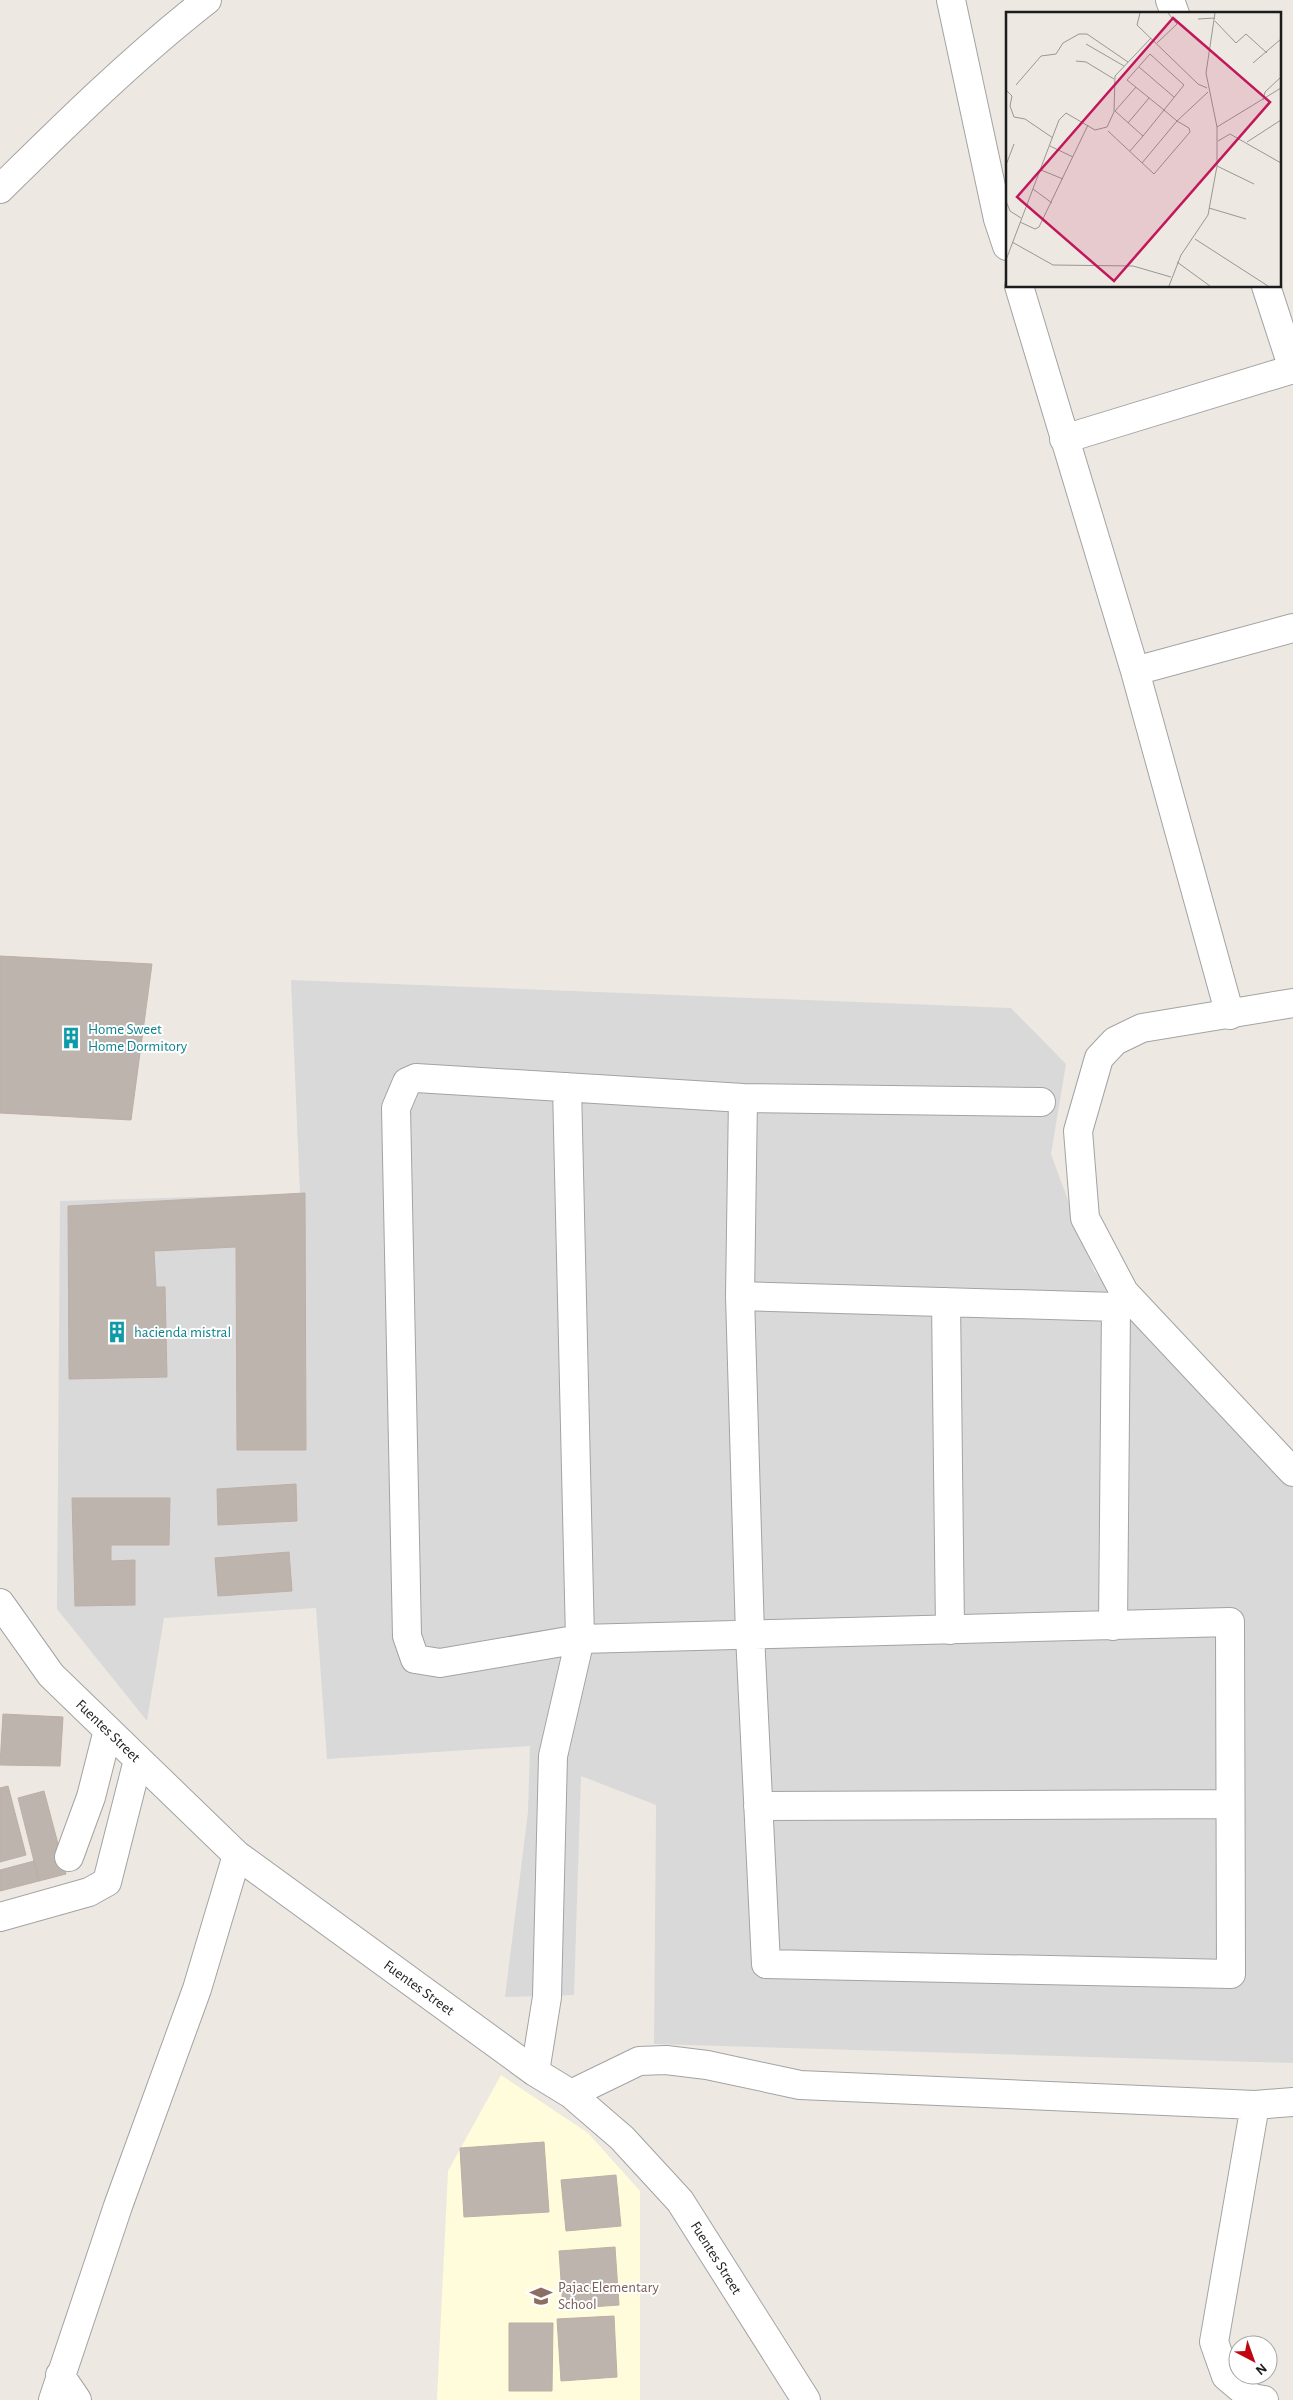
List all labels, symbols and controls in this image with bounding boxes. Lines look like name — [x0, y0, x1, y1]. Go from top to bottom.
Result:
inset map — [1006, 12, 1280, 288]
place label: Home Sweet Home Dormitory — [88, 1022, 188, 1054]
building icon: Home Sweet Home Dormitory — [58, 1025, 84, 1051]
building icon: hacienda mistral — [104, 1319, 130, 1345]
place label: hacienda mistral — [134, 1325, 231, 1340]
street label: Fuentes Street — [73, 1697, 143, 1765]
street label: Fuentes Street — [381, 1958, 457, 2019]
street label: Fuentes Street — [688, 2219, 744, 2297]
place label: Pajac Elementary School — [558, 2280, 660, 2312]
school or university icon: Pajac Elementary School — [528, 2283, 554, 2309]
north arrow — [1228, 2335, 1278, 2385]
text: N — [1253, 2361, 1269, 2378]

